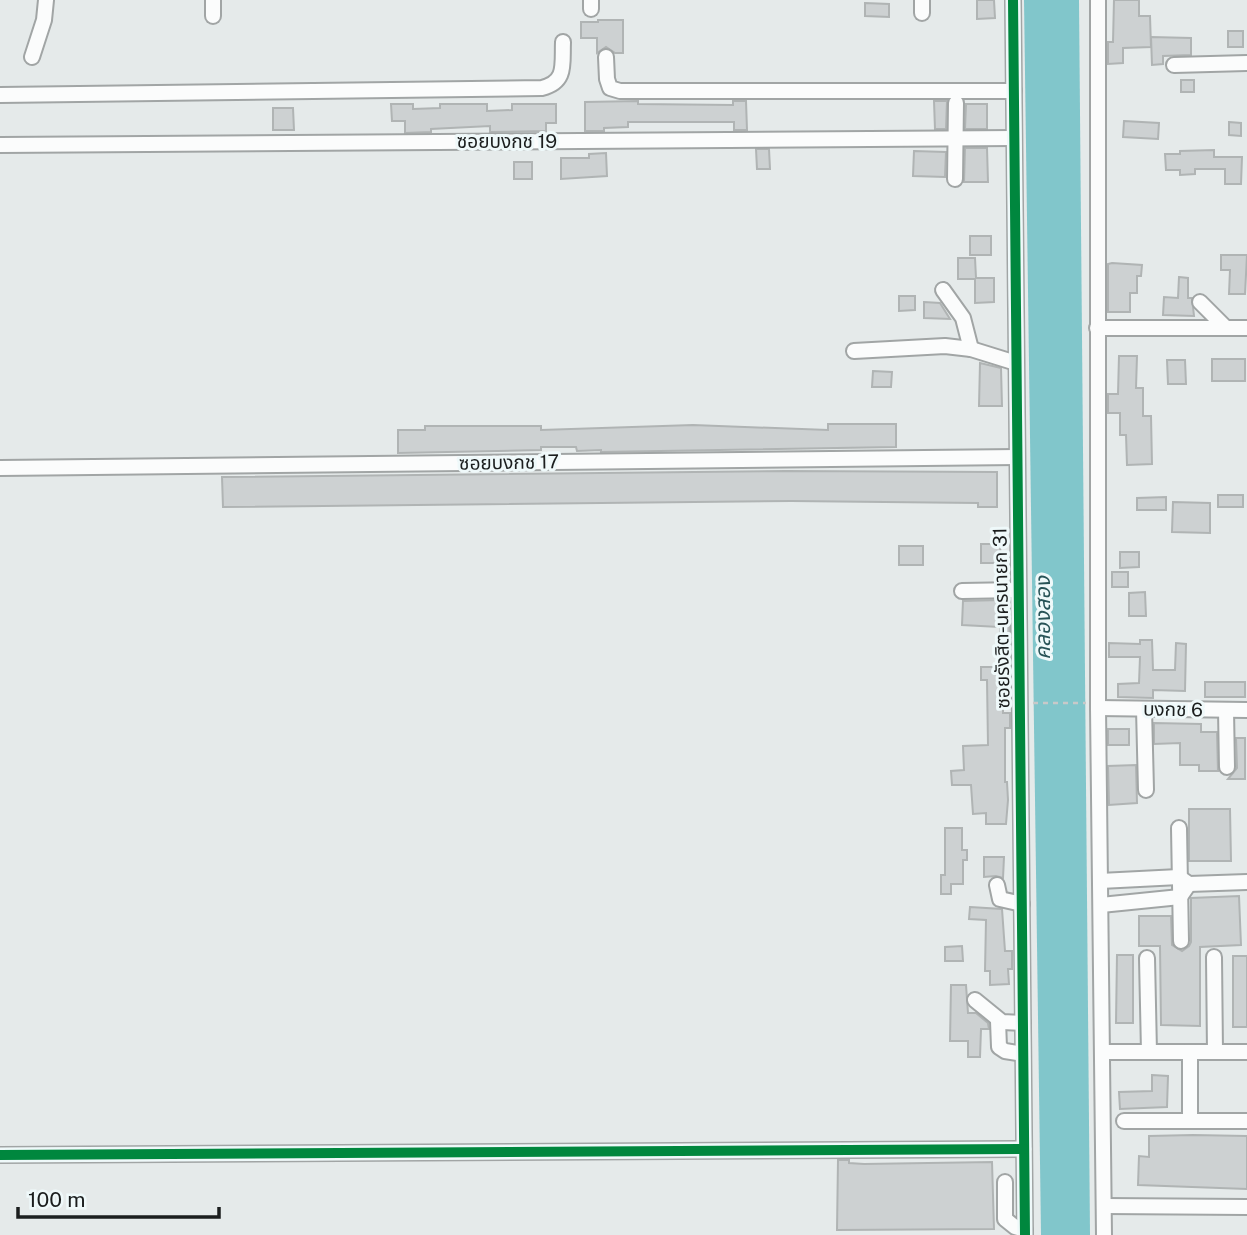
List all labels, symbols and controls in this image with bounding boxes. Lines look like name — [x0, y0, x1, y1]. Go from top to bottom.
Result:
street label: ซอยบงกช 19 — [457, 130, 557, 152]
street label: ซอยบงกช 17 — [459, 450, 559, 474]
street label: ซอยรังสิต-นครนายก 31 — [988, 527, 1014, 709]
water label: คลองสอง — [1030, 574, 1055, 660]
street label: บงกช 6 — [1143, 697, 1203, 721]
scale bar — [18, 1176, 219, 1220]
text: 100 m — [28, 1187, 85, 1212]

